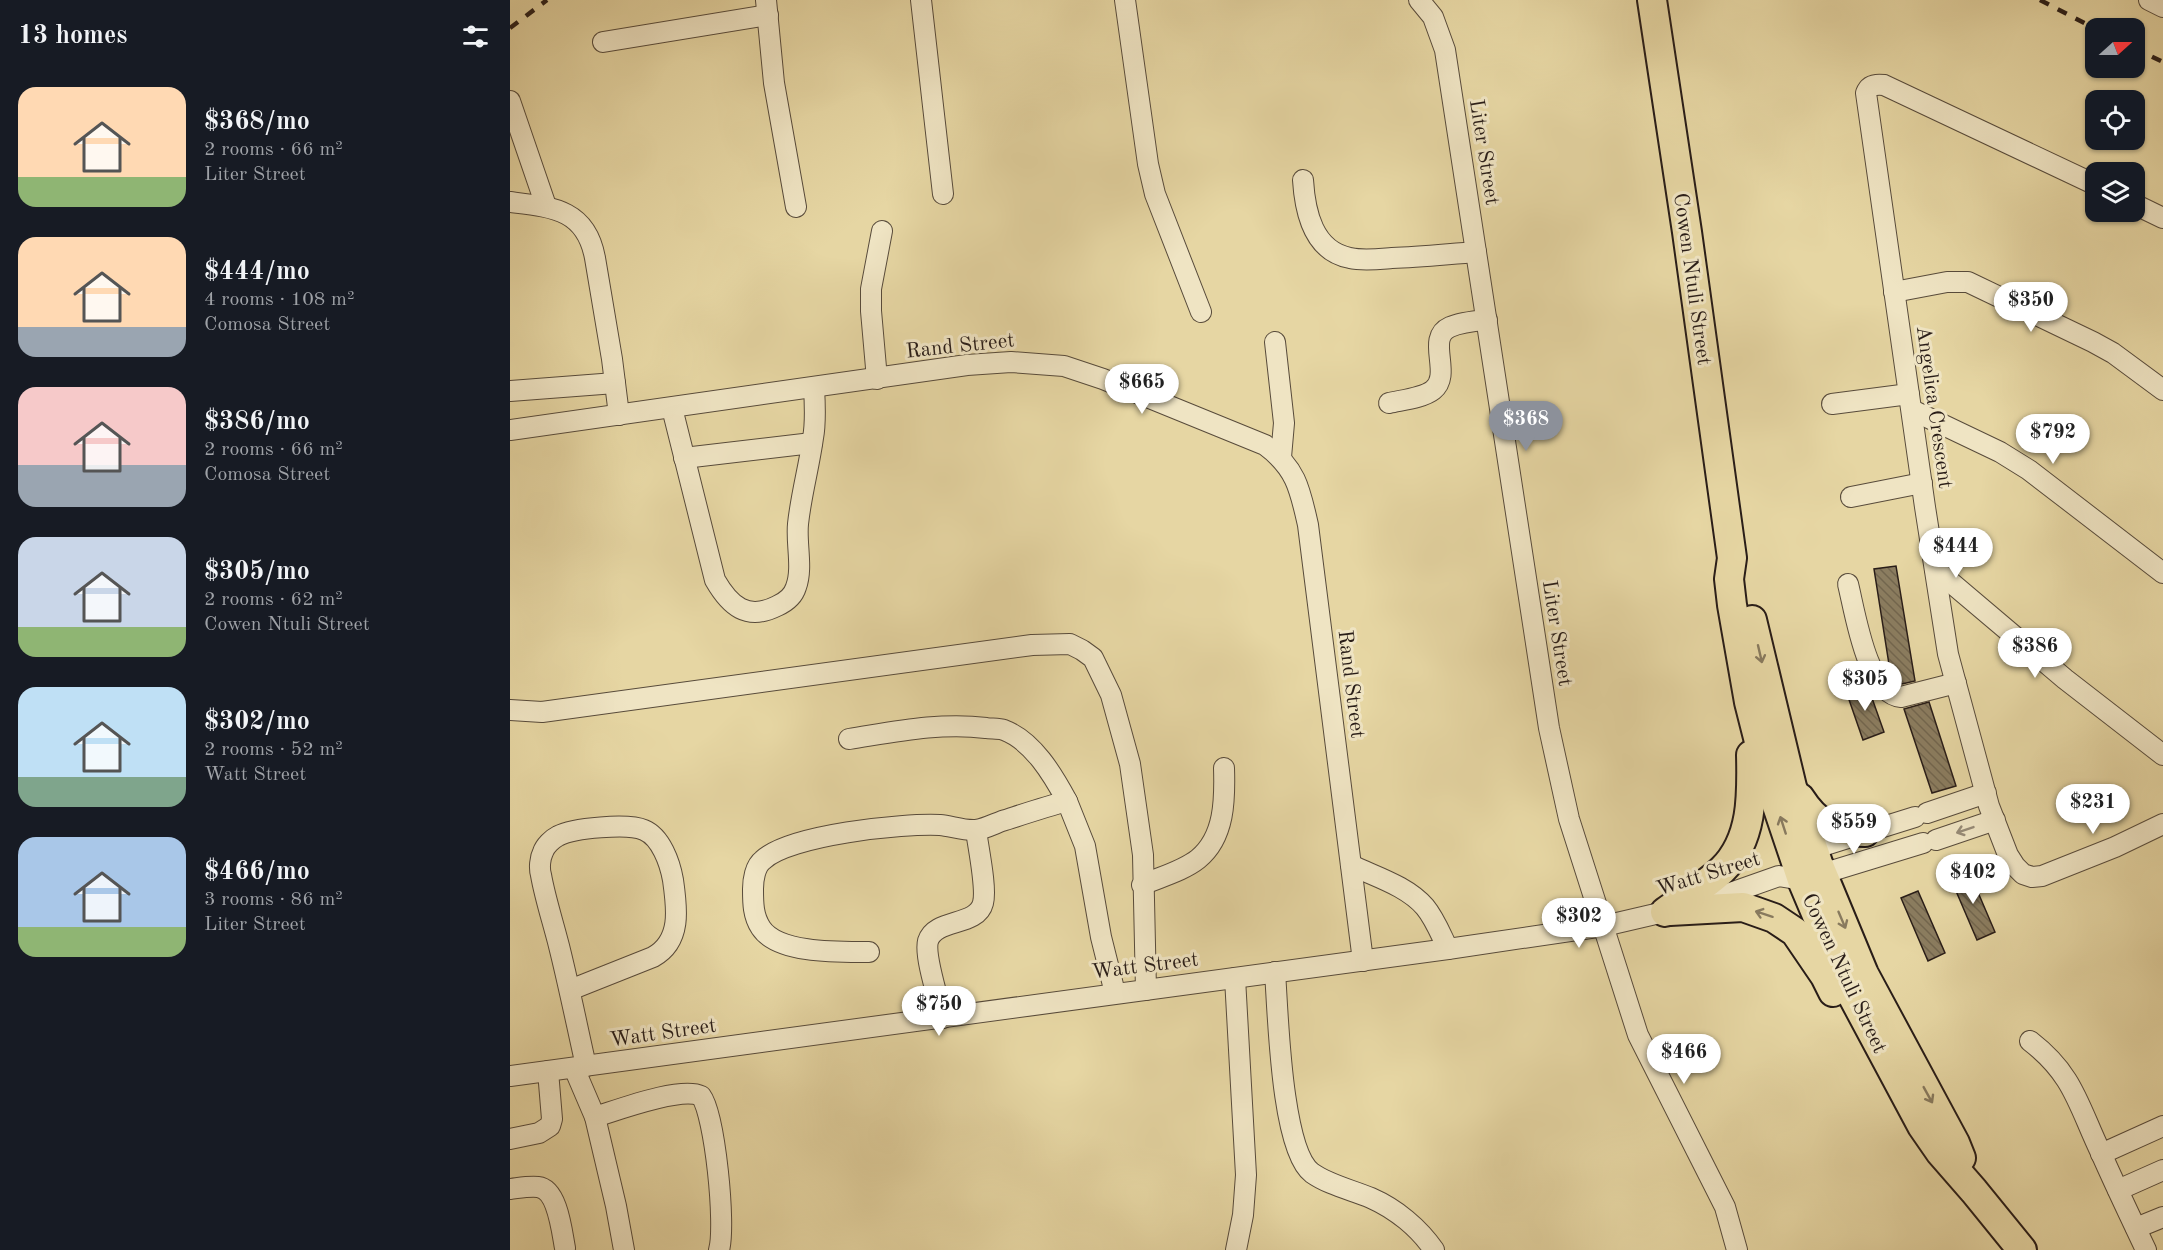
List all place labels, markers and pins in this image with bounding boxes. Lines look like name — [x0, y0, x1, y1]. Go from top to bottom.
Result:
pin: $350 — [1995, 282, 2067, 333]
pin: $665 — [1106, 364, 1178, 415]
pin: $368 — [1490, 401, 1562, 452]
pin: $792 — [2017, 414, 2089, 465]
pin: $444 — [1920, 528, 1992, 579]
pin: $386 — [1999, 628, 2071, 679]
pin: $305 — [1829, 661, 1901, 712]
pin: $231 — [2057, 784, 2129, 835]
pin: $559 — [1818, 804, 1890, 855]
pin: $402 — [1937, 854, 2009, 905]
pin: $302 — [1543, 898, 1615, 949]
pin: $750 — [903, 986, 975, 1037]
pin: $466 — [1648, 1034, 1720, 1085]

